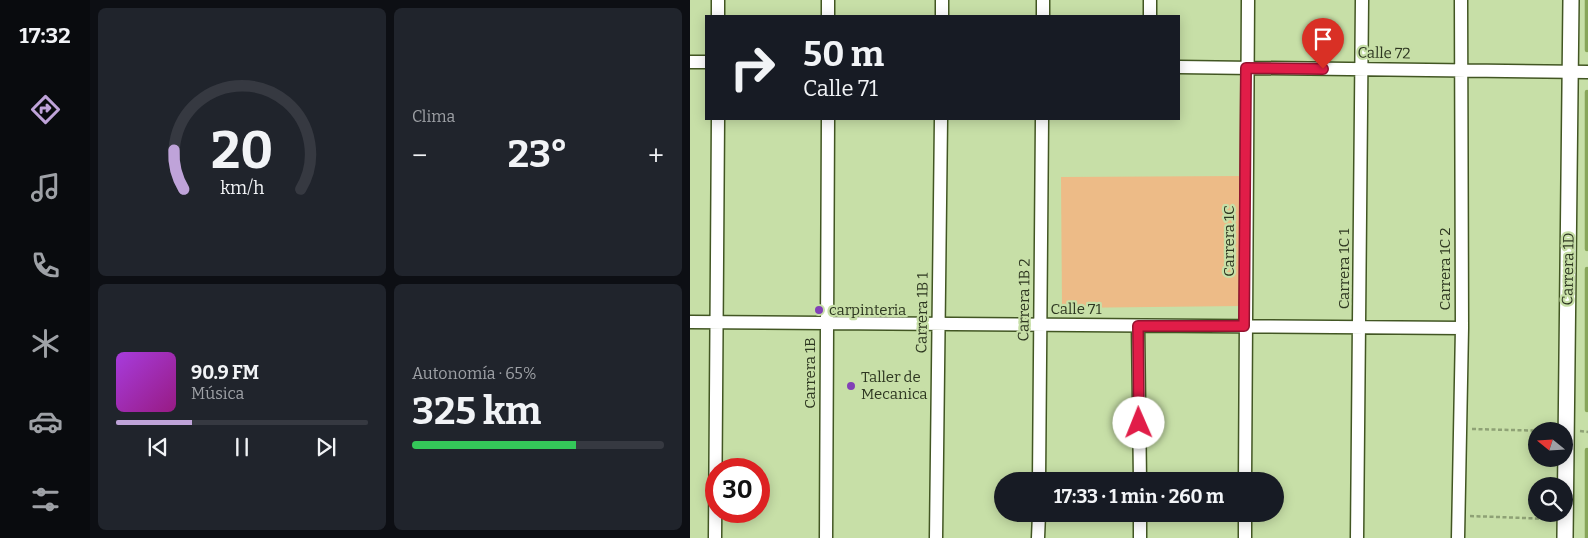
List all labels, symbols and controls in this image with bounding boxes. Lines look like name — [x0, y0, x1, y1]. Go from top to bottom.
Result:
pin — [1302, 18, 1344, 69]
text: 17:32 — [19, 22, 71, 49]
icon: arrive — [1309, 25, 1337, 53]
text: 50 m — [803, 33, 884, 75]
icon: right — [720, 35, 785, 100]
street label: Calle 72 — [1357, 44, 1411, 62]
text: Calle 71 — [803, 75, 878, 102]
icon: directions — [28, 92, 63, 127]
text: Clima — [412, 107, 455, 126]
text: 20 — [211, 119, 273, 182]
text: 23° — [508, 131, 568, 177]
text: − — [412, 139, 427, 172]
text: + — [648, 139, 664, 172]
icon: music — [28, 170, 63, 205]
text: km/h — [220, 177, 264, 199]
street label: Carrera 1C — [1220, 205, 1238, 277]
street label: Carrera 1C 2 — [1436, 228, 1454, 310]
street label: Carrera 1C 1 — [1335, 229, 1353, 309]
street label: Carrera 1D — [1558, 232, 1578, 306]
icon: phone — [28, 248, 63, 283]
street label: Carrera 1B 2 — [1014, 258, 1034, 342]
street label: Carrera 1B 1 — [912, 272, 932, 354]
street label: Calle 71 — [1050, 300, 1102, 318]
place label: carpinteria — [829, 301, 906, 319]
marker: carpinteria — [813, 304, 825, 316]
icon: climate — [28, 326, 63, 361]
street label: Carrera 1B — [801, 337, 819, 409]
text: 90.9 FM — [191, 361, 259, 384]
text: Autonomía · 65% — [412, 364, 536, 383]
place label: Taller de Mecanica — [861, 368, 928, 403]
marker: Taller de Mecanica — [845, 380, 857, 392]
text: Música — [191, 384, 244, 403]
text: 325 km — [412, 388, 541, 434]
position arrow — [1112, 396, 1164, 448]
icon: car — [28, 404, 63, 439]
north arrow — [1528, 422, 1572, 468]
map controls — [1528, 422, 1573, 522]
icon: previous — [144, 433, 172, 461]
icon: pause — [228, 433, 256, 461]
icon: next — [312, 433, 340, 461]
speed limit sign: 30 — [705, 458, 770, 523]
button: search — [1528, 477, 1573, 522]
icon: filters — [28, 482, 63, 517]
text: 17:33 · 1 min · 260 m — [1054, 485, 1224, 508]

